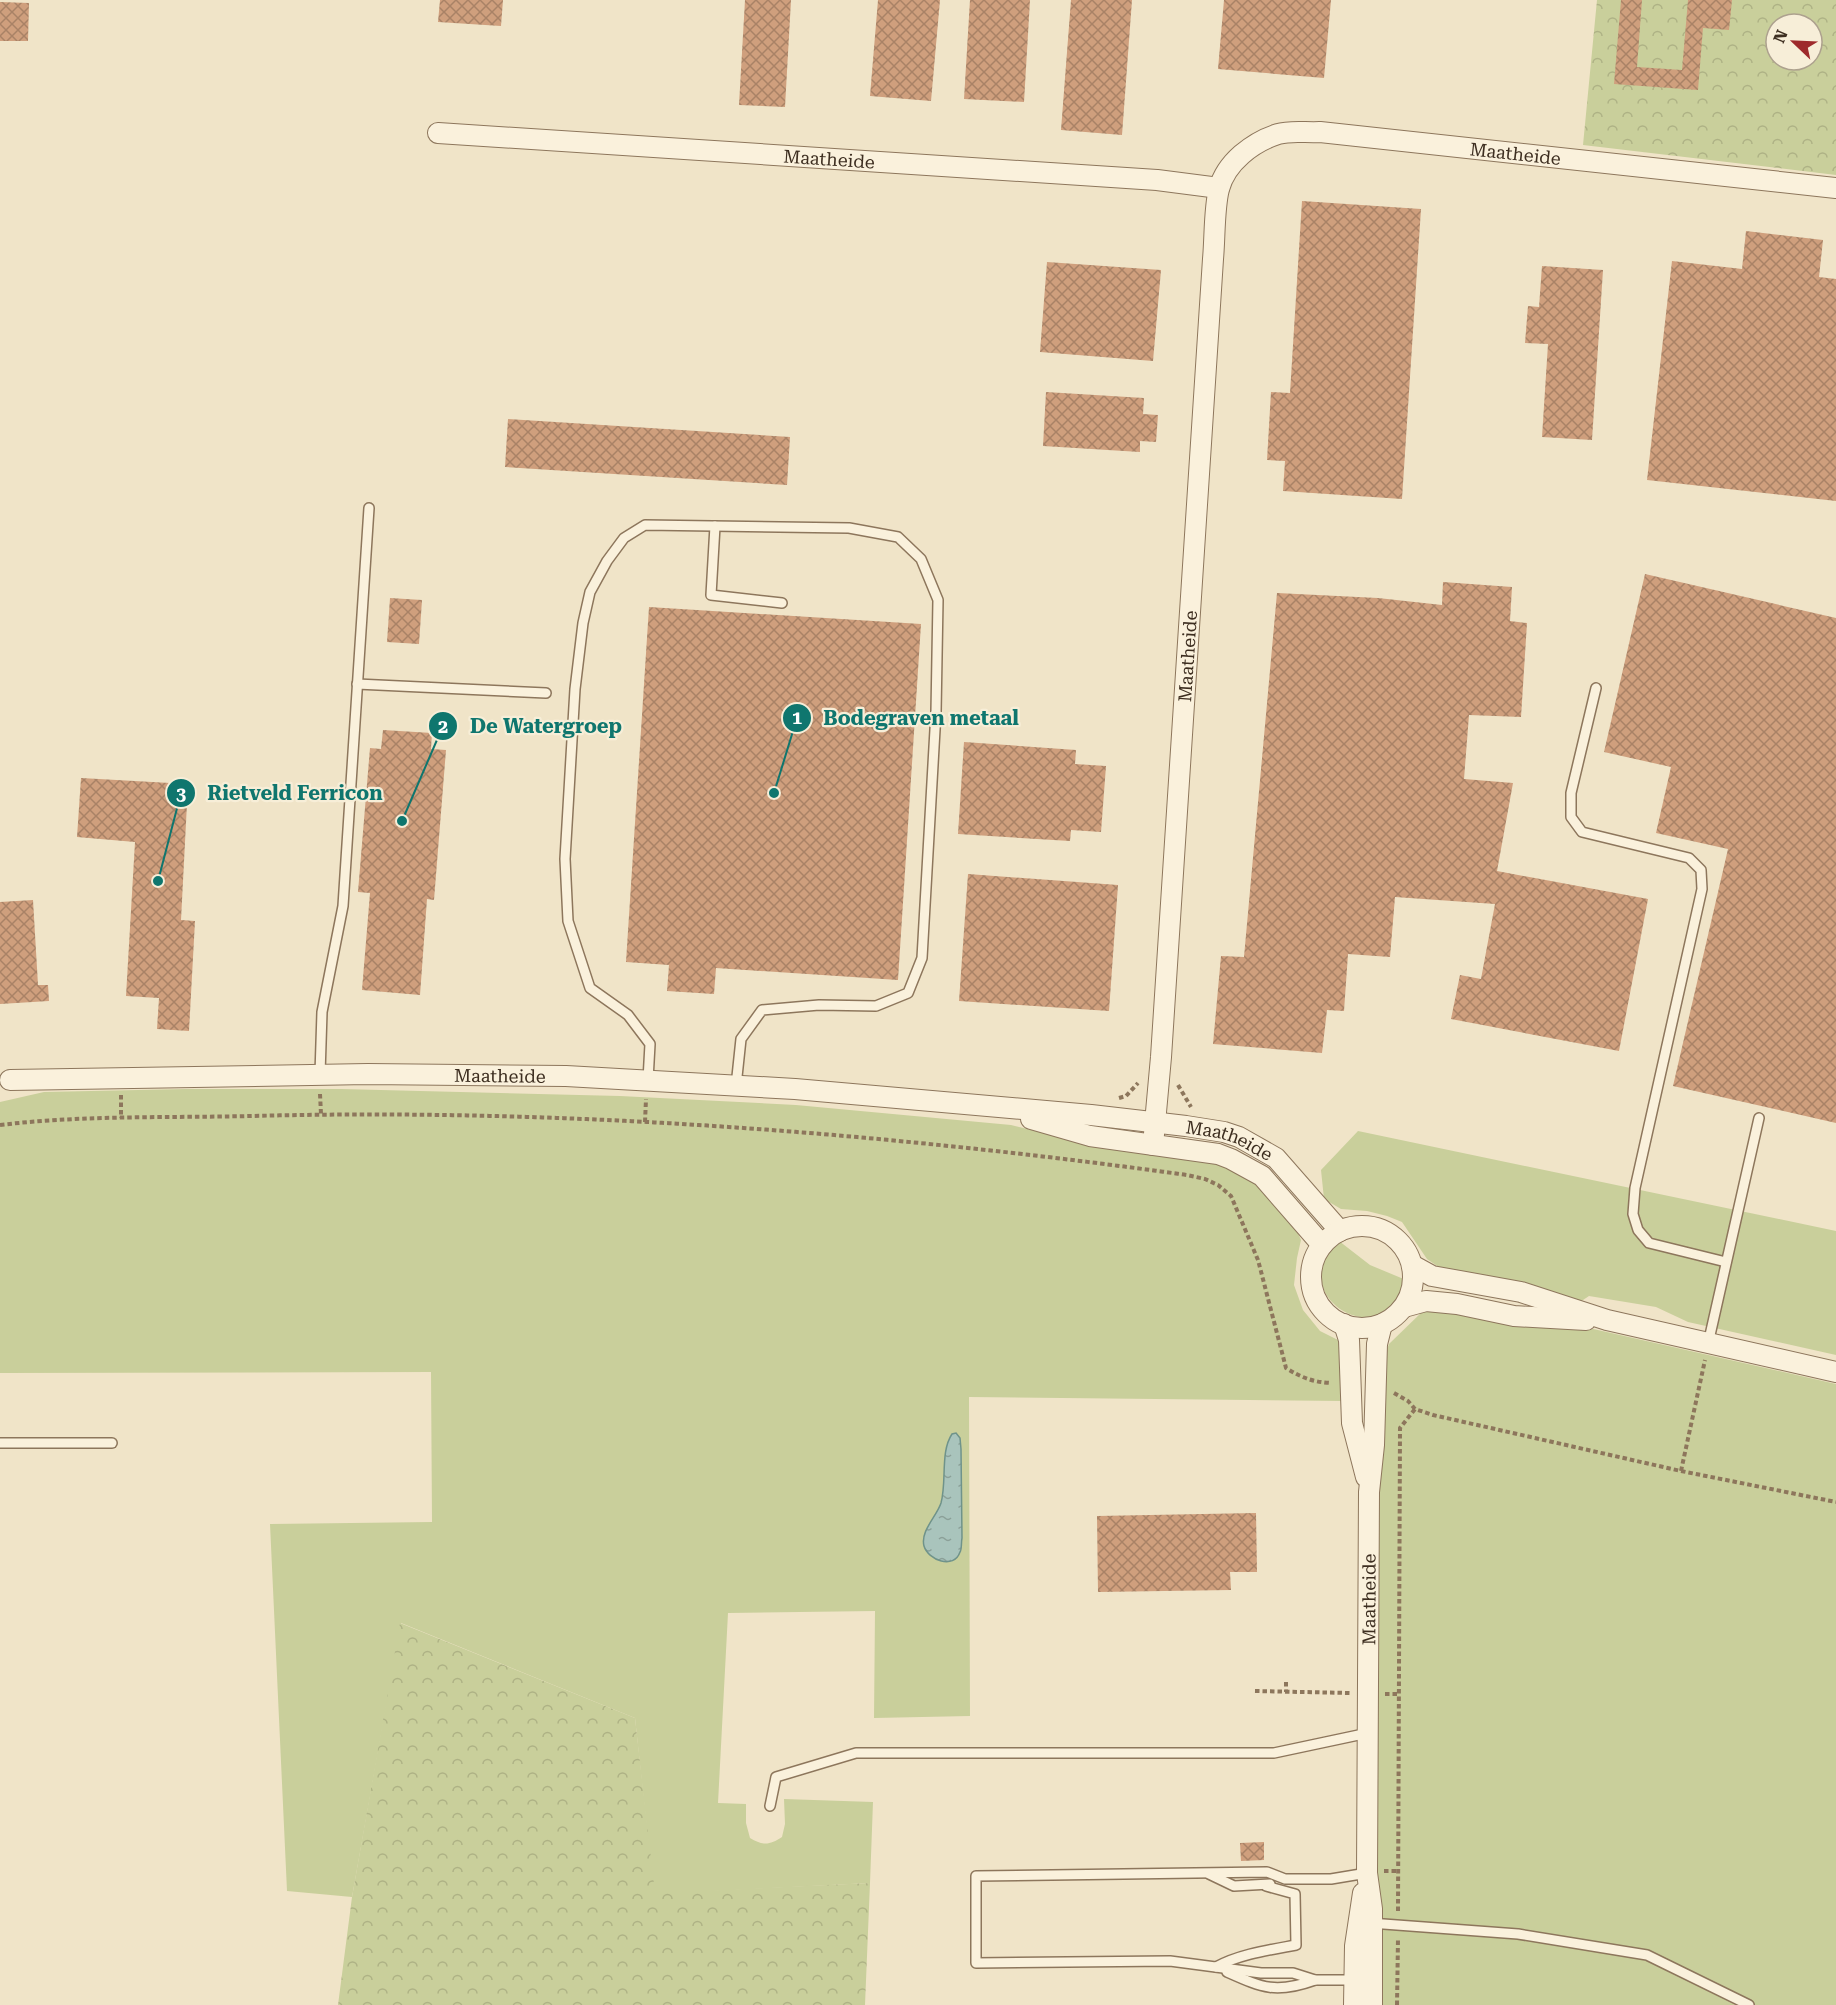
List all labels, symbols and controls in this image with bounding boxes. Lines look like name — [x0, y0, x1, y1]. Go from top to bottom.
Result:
north arrow — [1764, 12, 1824, 72]
text: N — [1769, 27, 1792, 46]
street label: Maatheide — [1469, 138, 1562, 169]
street label: Maatheide — [783, 145, 876, 172]
street label: Maatheide — [1174, 610, 1201, 703]
callout: Bodegraven metaal — [782, 699, 1031, 737]
text: Bodegraven metaal — [823, 706, 1019, 730]
callout: De Watergroep — [428, 707, 634, 745]
text: 1 — [792, 707, 802, 728]
text: De Watergroep — [470, 714, 622, 738]
text: 2 — [438, 716, 448, 737]
callout: Rietveld Ferricon — [166, 774, 395, 812]
text: Rietveld Ferricon — [207, 781, 383, 805]
text: 3 — [176, 783, 186, 804]
street label: Maatheide — [454, 1064, 546, 1086]
street label: Maatheide — [1184, 1116, 1277, 1165]
street label: Maatheide — [1358, 1553, 1379, 1645]

